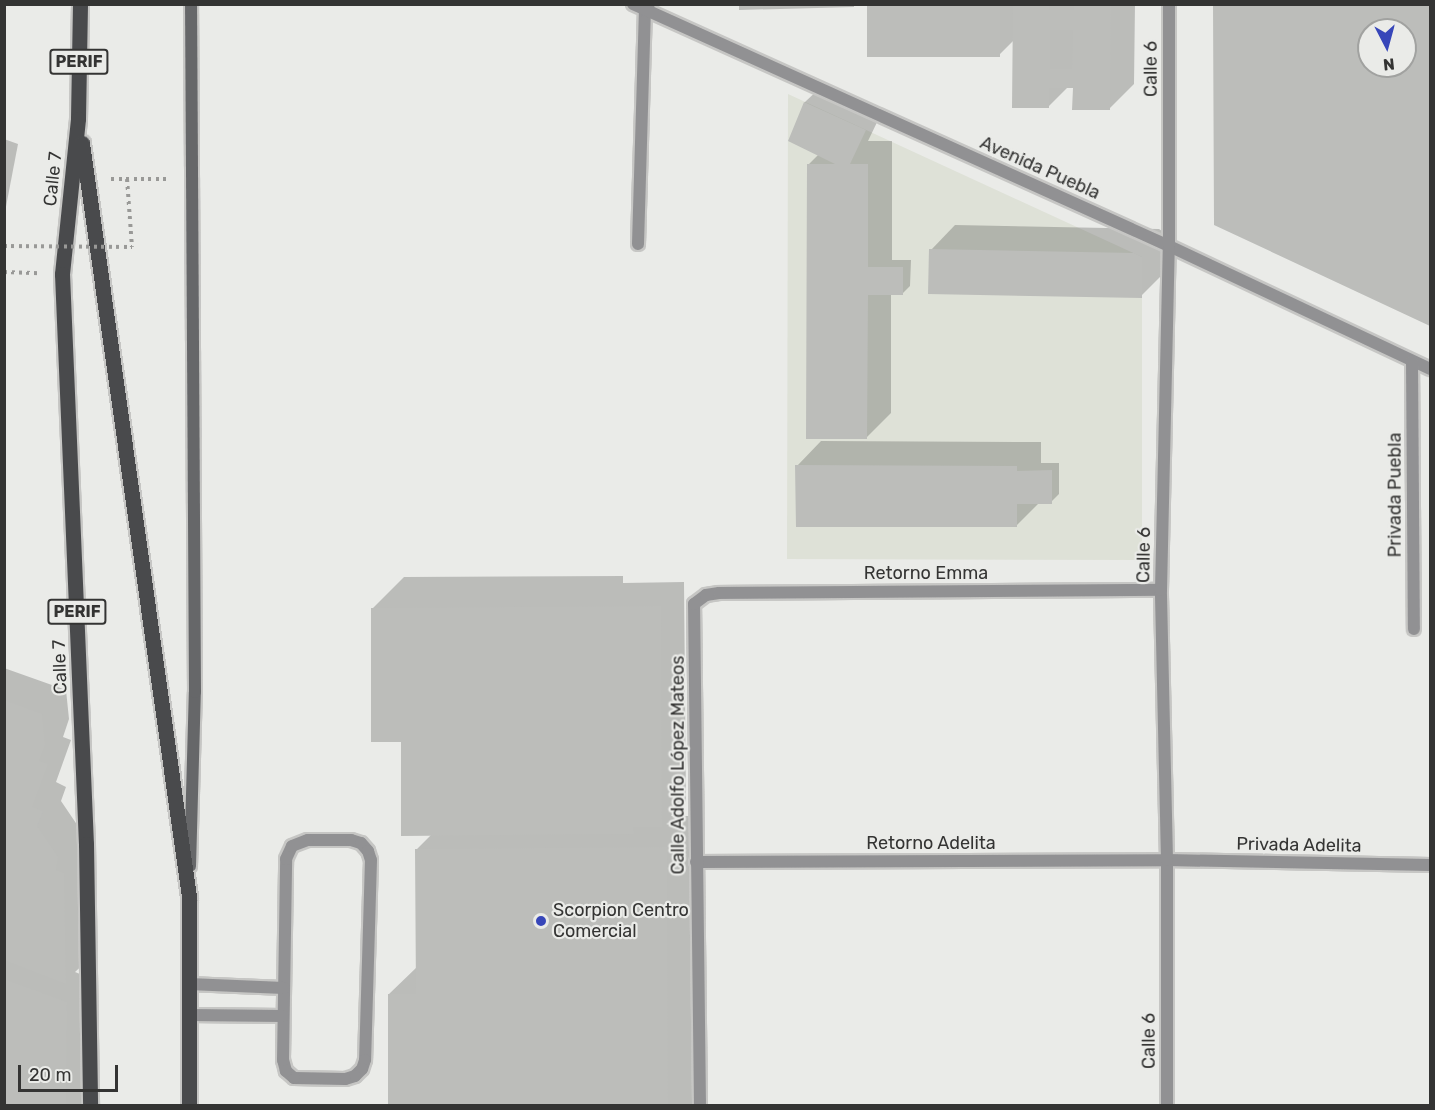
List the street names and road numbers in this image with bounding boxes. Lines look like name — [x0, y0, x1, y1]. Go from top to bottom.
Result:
street label: Calle 6 — [1140, 41, 1162, 97]
road number: PERIF — [49, 49, 109, 75]
street label: Avenida Puebla — [977, 132, 1103, 204]
street label: Calle 7 — [39, 151, 67, 207]
street label: Privada Puebla — [1384, 433, 1406, 557]
street label: Calle 6 — [1133, 527, 1155, 583]
street label: Retorno Emma — [864, 562, 988, 584]
road number: PERIF — [47, 599, 107, 625]
street label: Calle 7 — [48, 639, 72, 695]
street label: Calle Adolfo López Mateos — [667, 655, 689, 875]
street label: Retorno Adelita — [866, 832, 996, 854]
street label: Privada Adelita — [1236, 833, 1362, 857]
street label: Calle 6 — [1138, 1013, 1160, 1069]

